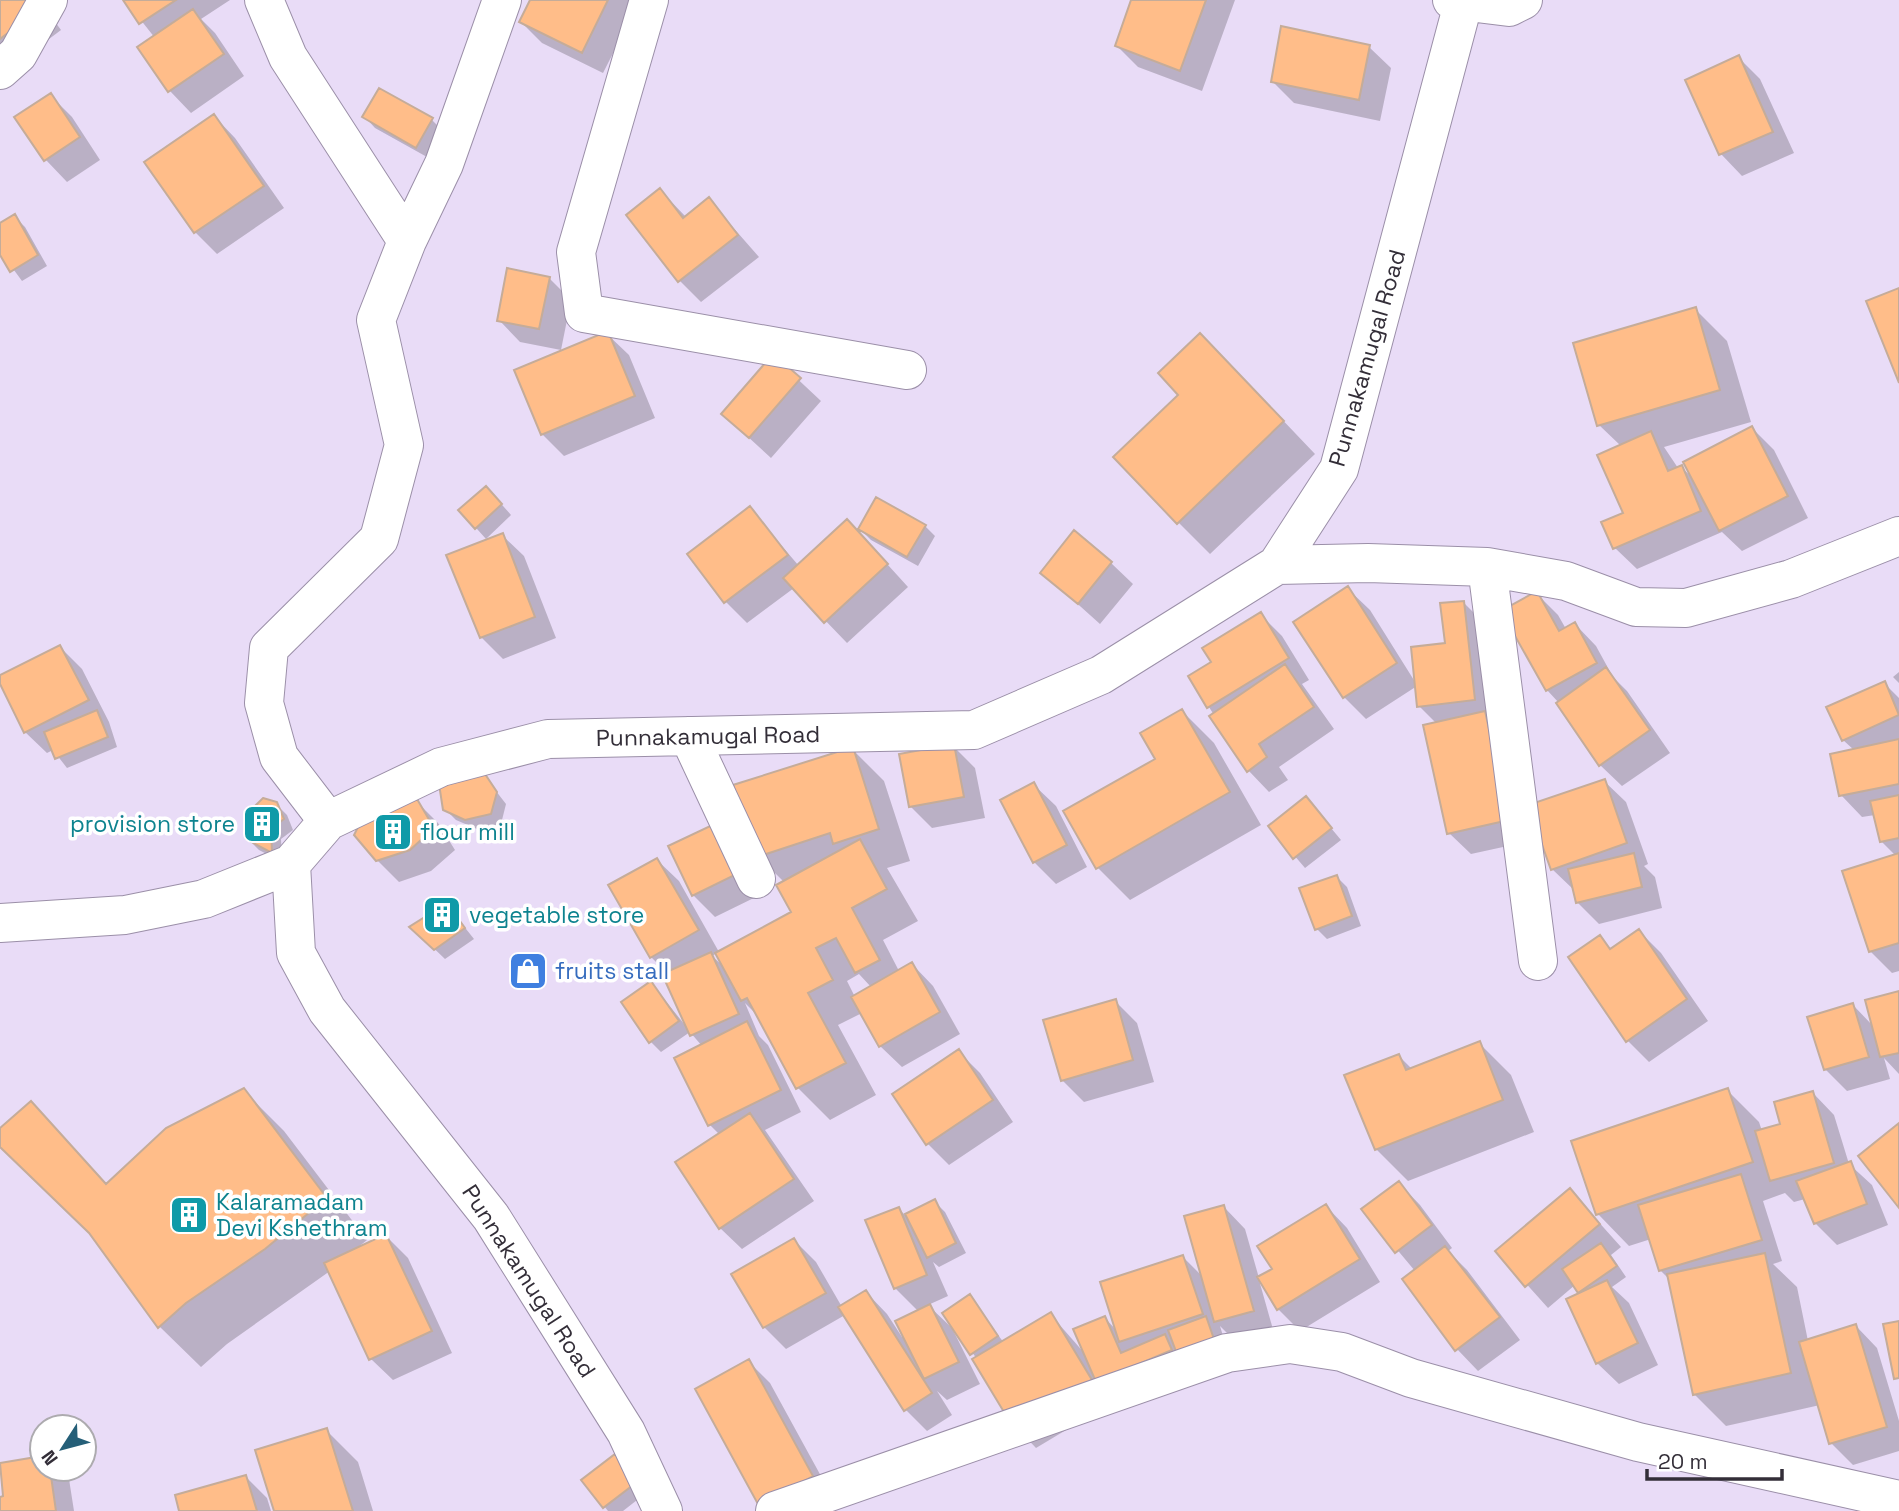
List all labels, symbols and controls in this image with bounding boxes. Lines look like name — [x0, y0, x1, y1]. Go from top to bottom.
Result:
street label: Punnakamugal Road — [1322, 246, 1412, 470]
street label: Punnakamugal Road — [596, 719, 820, 753]
building icon: provision store — [241, 803, 283, 845]
place label: provision store — [70, 809, 235, 839]
building icon: flour mill — [372, 811, 414, 853]
place label: flour mill — [420, 817, 515, 847]
building icon: vegetable store — [421, 894, 463, 936]
place label: vegetable store — [469, 900, 644, 930]
shop icon: fruits stall — [507, 950, 549, 992]
place label: fruits stall — [555, 956, 669, 986]
street label: Punnakamugal Road — [455, 1179, 603, 1383]
place label: Kalaramadam Devi Kshethram — [216, 1187, 387, 1243]
building icon: Kalaramadam Devi Kshethram — [168, 1194, 210, 1236]
north arrow — [28, 1413, 98, 1483]
scale bar — [1647, 1438, 1782, 1482]
text: N — [36, 1445, 64, 1470]
text: 20 m — [1658, 1448, 1708, 1475]

